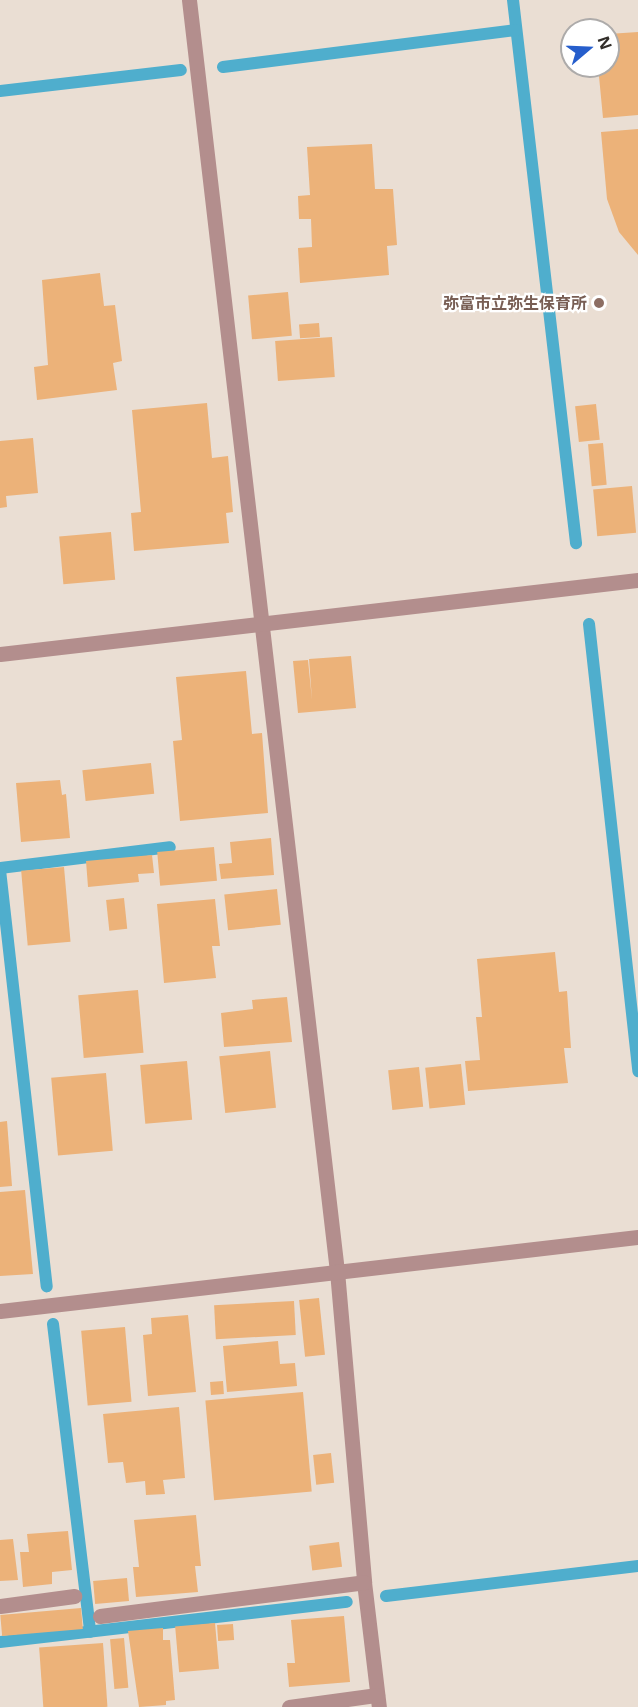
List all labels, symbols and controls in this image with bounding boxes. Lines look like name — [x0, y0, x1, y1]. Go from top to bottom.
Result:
north arrow — [560, 18, 620, 78]
text: N — [593, 33, 618, 53]
place label: 弥富市立弥生保育所 — [443, 293, 587, 313]
marker: 弥富市立弥生保育所 — [592, 296, 606, 310]

